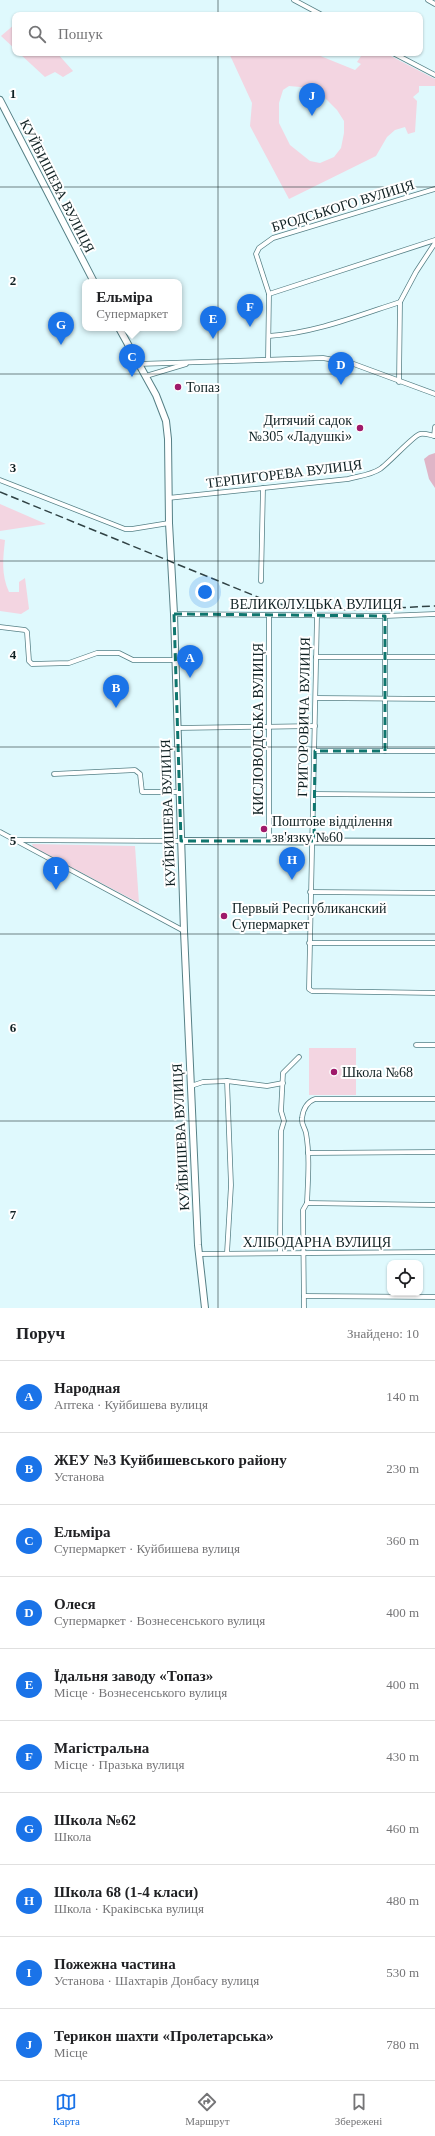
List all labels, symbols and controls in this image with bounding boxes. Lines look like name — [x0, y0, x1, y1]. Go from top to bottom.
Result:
search box — [12, 12, 423, 56]
icon: search — [26, 23, 48, 45]
text: Пошук — [58, 26, 103, 42]
pin: J — [299, 83, 325, 116]
text: 1 — [10, 86, 16, 101]
street label: КУЙБИШЕВА ВУЛИЦЯ — [17, 116, 98, 255]
street label: БРОДСЬКОГО ВУЛИЦЯ — [270, 177, 416, 235]
text: 2 — [10, 273, 16, 288]
popup — [82, 279, 182, 331]
text: Ельміра — [96, 289, 153, 305]
pin: F — [237, 294, 263, 327]
text: Супермаркет — [96, 306, 168, 321]
pin: E — [200, 306, 226, 339]
pin: G — [48, 312, 74, 345]
pin: C — [119, 344, 145, 377]
pin: D — [328, 352, 354, 385]
place label: Топаз — [186, 380, 220, 395]
marker: Топаз — [173, 382, 183, 392]
place label: Дитячий садок №305 «Ладушкі» — [249, 413, 352, 444]
marker: Дитячий садок №305 «Ладушкі» — [355, 423, 365, 433]
street label: ТЕРПИГОРЕВА ВУЛИЦЯ — [205, 457, 363, 491]
text: 3 — [10, 460, 17, 475]
your location — [195, 582, 215, 602]
street label: ВЕЛИКОЛУЦЬКА ВУЛИЦЯ — [230, 597, 402, 612]
street label: ГРИГОРОВИЧА ВУЛИЦЯ — [295, 637, 313, 797]
street label: КИСЛОВОДСЬКА ВУЛИЦЯ — [251, 643, 266, 815]
pin: A — [177, 645, 203, 678]
text: 4 — [10, 647, 17, 662]
pin: B — [103, 675, 129, 708]
street label: КУЙБИШЕВА ВУЛИЦЯ — [157, 739, 178, 887]
place label: Поштове відділення зв'язку №60 — [272, 814, 393, 845]
marker: Поштове відділення зв'язку №60 — [259, 824, 269, 834]
text: 5 — [10, 833, 17, 848]
pin: H — [279, 847, 305, 880]
pin: I — [43, 857, 69, 890]
place label: Первый Республиканский Супермаркет — [232, 901, 387, 932]
marker: Первый Республиканский Супермаркет — [219, 911, 229, 921]
text: 6 — [10, 1020, 17, 1035]
street label: КУЙБИШЕВА ВУЛИЦЯ — [169, 1063, 192, 1211]
place label: Школа №68 — [342, 1065, 413, 1080]
marker: Школа №68 — [329, 1067, 339, 1077]
text: 7 — [10, 1207, 17, 1222]
street label: ХЛІБОДАРНА ВУЛИЦЯ — [243, 1235, 391, 1250]
map controls — [387, 1260, 423, 1296]
button: locate — [387, 1260, 423, 1296]
text: Поруч — [16, 1324, 65, 1343]
text: Знайдено: 10 — [347, 1326, 419, 1341]
text: Народная — [54, 1380, 120, 1396]
text: A — [24, 1389, 34, 1404]
text: 140 m — [386, 1389, 419, 1404]
text: Аптека · Куйбишева вулиця — [54, 1397, 208, 1412]
text: ЖЕУ №3 Куйбишевського району — [54, 1452, 287, 1468]
text: B — [25, 1461, 33, 1476]
text: 230 m — [386, 1461, 419, 1476]
text: Установа — [54, 1469, 104, 1484]
text: Ельміра — [54, 1524, 111, 1540]
text: C — [24, 1533, 34, 1548]
text: 360 m — [386, 1533, 419, 1548]
text: Супермаркет · Куйбишева вулиця — [54, 1541, 240, 1556]
text: Олеся — [54, 1596, 96, 1612]
text: D — [24, 1605, 34, 1620]
text: 400 m — [386, 1605, 419, 1620]
text: Супермаркет · Вознесенського вулиця — [54, 1613, 265, 1628]
text: Їдальня заводу «Топаз» — [54, 1668, 213, 1684]
text: E — [25, 1677, 33, 1692]
text: 400 m — [386, 1677, 419, 1692]
text: Місце · Вознесенського вулиця — [54, 1685, 227, 1700]
text: Магістральна — [54, 1740, 149, 1756]
text: F — [25, 1749, 33, 1764]
text: 430 m — [386, 1749, 419, 1764]
text: Місце · Празька вулиця — [54, 1757, 184, 1772]
text: Школа №62 — [54, 1812, 136, 1828]
text: G — [24, 1821, 34, 1836]
text: 460 m — [386, 1821, 419, 1836]
text: Школа — [54, 1829, 91, 1844]
text: Школа 68 (1-4 класи) — [54, 1884, 198, 1900]
text: H — [24, 1893, 34, 1908]
text: 480 m — [386, 1893, 419, 1908]
text: Школа · Краківська вулиця — [54, 1901, 204, 1916]
text: Пожежна частина — [54, 1956, 176, 1972]
text: I — [26, 1965, 32, 1980]
text: 530 m — [386, 1965, 419, 1980]
text: Установа · Шахтарів Донбасу вулиця — [54, 1973, 259, 1988]
text: Терикон шахти «Пролетарська» — [54, 2028, 274, 2044]
text: J — [26, 2037, 32, 2052]
text: 780 m — [386, 2037, 419, 2052]
text: Місце — [54, 2045, 88, 2060]
tab: Карта — [53, 2091, 80, 2127]
tab: Маршрут — [185, 2091, 230, 2127]
tab: Збережені — [335, 2091, 382, 2127]

